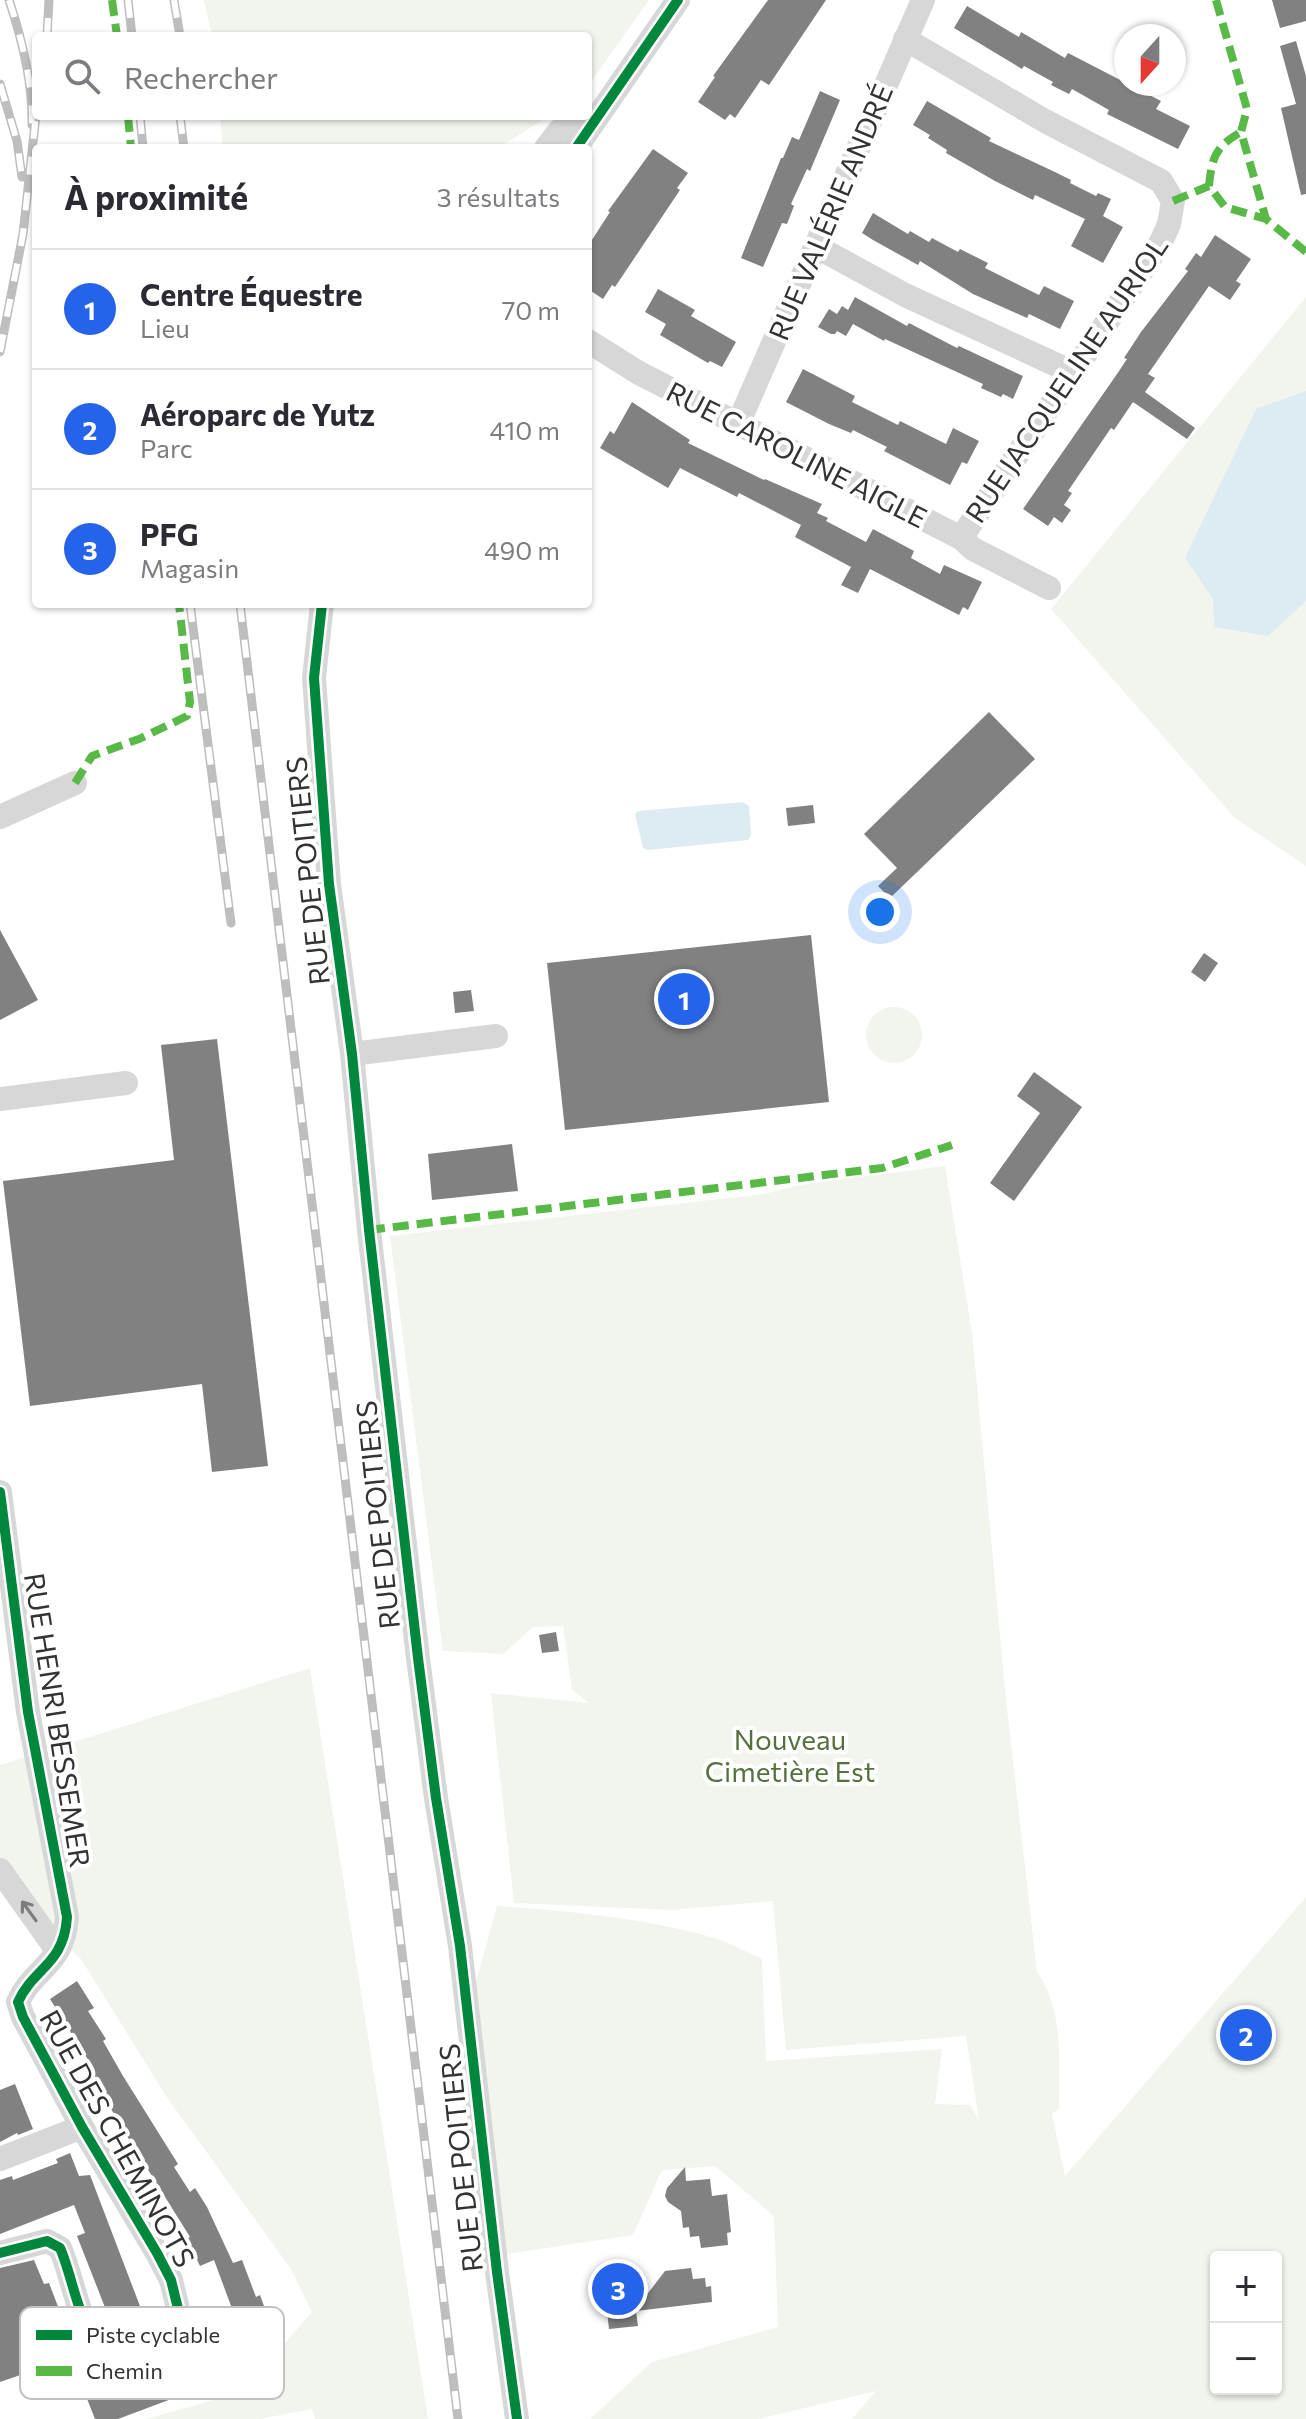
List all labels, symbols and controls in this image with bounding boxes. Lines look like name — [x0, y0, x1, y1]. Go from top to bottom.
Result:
north arrow — [1114, 24, 1186, 96]
search box — [32, 32, 592, 120]
icon: search — [60, 54, 104, 98]
text: Rechercher — [124, 58, 278, 95]
street label: RUE VALÉRIE ANDRÉ — [761, 79, 899, 345]
text: À proximité — [64, 175, 248, 217]
text: 3 résultats — [437, 181, 560, 212]
street label: RUE JACQUELINE AURIOL — [957, 229, 1175, 529]
text: Centre Équestre — [140, 275, 363, 312]
text: 1 — [84, 294, 96, 325]
text: 70 m — [502, 294, 560, 325]
text: Lieu — [140, 312, 190, 343]
street label: RUE CAROLINE AIGLE — [661, 374, 933, 534]
text: Aéroparc de Yutz — [140, 395, 375, 432]
text: 2 — [83, 414, 97, 445]
text: 410 m — [489, 414, 560, 445]
text: Parc — [140, 432, 193, 463]
text: PFG — [140, 515, 199, 552]
text: 3 — [82, 534, 98, 565]
text: 490 m — [484, 534, 560, 565]
text: Magasin — [140, 552, 239, 583]
street label: RUE DE POITIERS — [278, 755, 336, 987]
your location — [860, 892, 900, 932]
pin: 1 — [658, 969, 710, 1029]
street label: RUE DE POITIERS — [348, 1399, 406, 1631]
street label: RUE HENRI BESSEMER — [18, 1570, 98, 1870]
park label: Nouveau Cimetière Est — [705, 1722, 875, 1788]
one-way arrow — [21, 1900, 38, 1922]
street label: RUE DES CHEMINOTS — [33, 2004, 203, 2272]
pin: 2 — [1220, 2005, 1272, 2065]
street label: RUE DE POITIERS — [431, 2042, 489, 2274]
map controls — [1210, 2251, 1282, 2395]
button: + — [1210, 2251, 1282, 2323]
pin: 3 — [592, 2259, 644, 2319]
legend — [20, 2307, 284, 2399]
text: Piste cyclable — [86, 2321, 220, 2348]
button: − — [1210, 2323, 1282, 2395]
text: Chemin — [86, 2357, 163, 2384]

